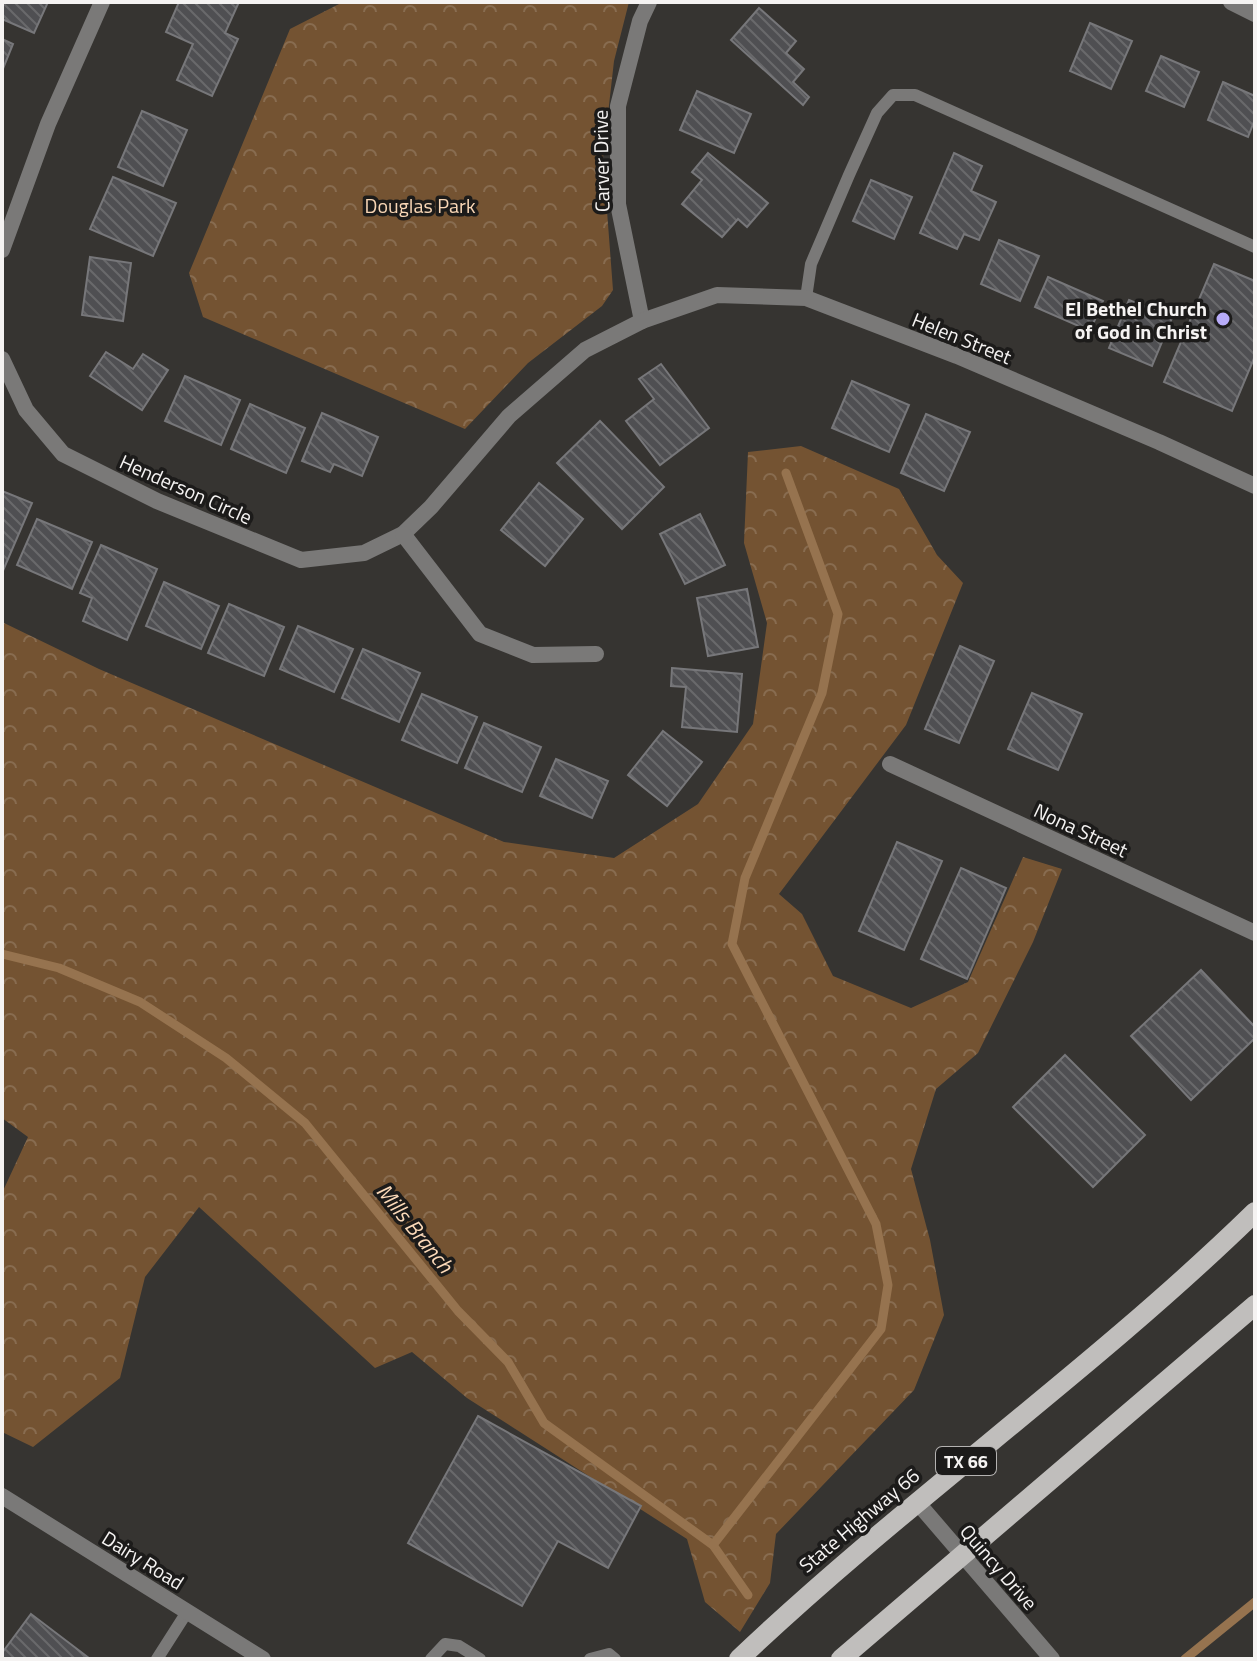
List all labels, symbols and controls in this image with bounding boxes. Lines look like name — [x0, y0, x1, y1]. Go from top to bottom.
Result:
street label: Carver Drive — [585, 110, 617, 212]
park label: Douglas Park — [365, 190, 476, 221]
place label: El Bethel Church of God in Christ — [1065, 293, 1207, 347]
street label: Helen Street — [908, 304, 1016, 372]
marker: El Bethel Church of God in Christ — [1214, 310, 1232, 328]
street label: Henderson Circle — [115, 446, 257, 532]
street label: Nona Street — [1029, 795, 1133, 865]
water label: Mills Branch — [368, 1176, 462, 1281]
road number: TX 66 — [936, 1447, 996, 1475]
street label: State Highway 66 — [792, 1460, 926, 1580]
street label: Quincy Drive — [953, 1517, 1045, 1617]
street label: Dairy Road — [96, 1523, 190, 1597]

